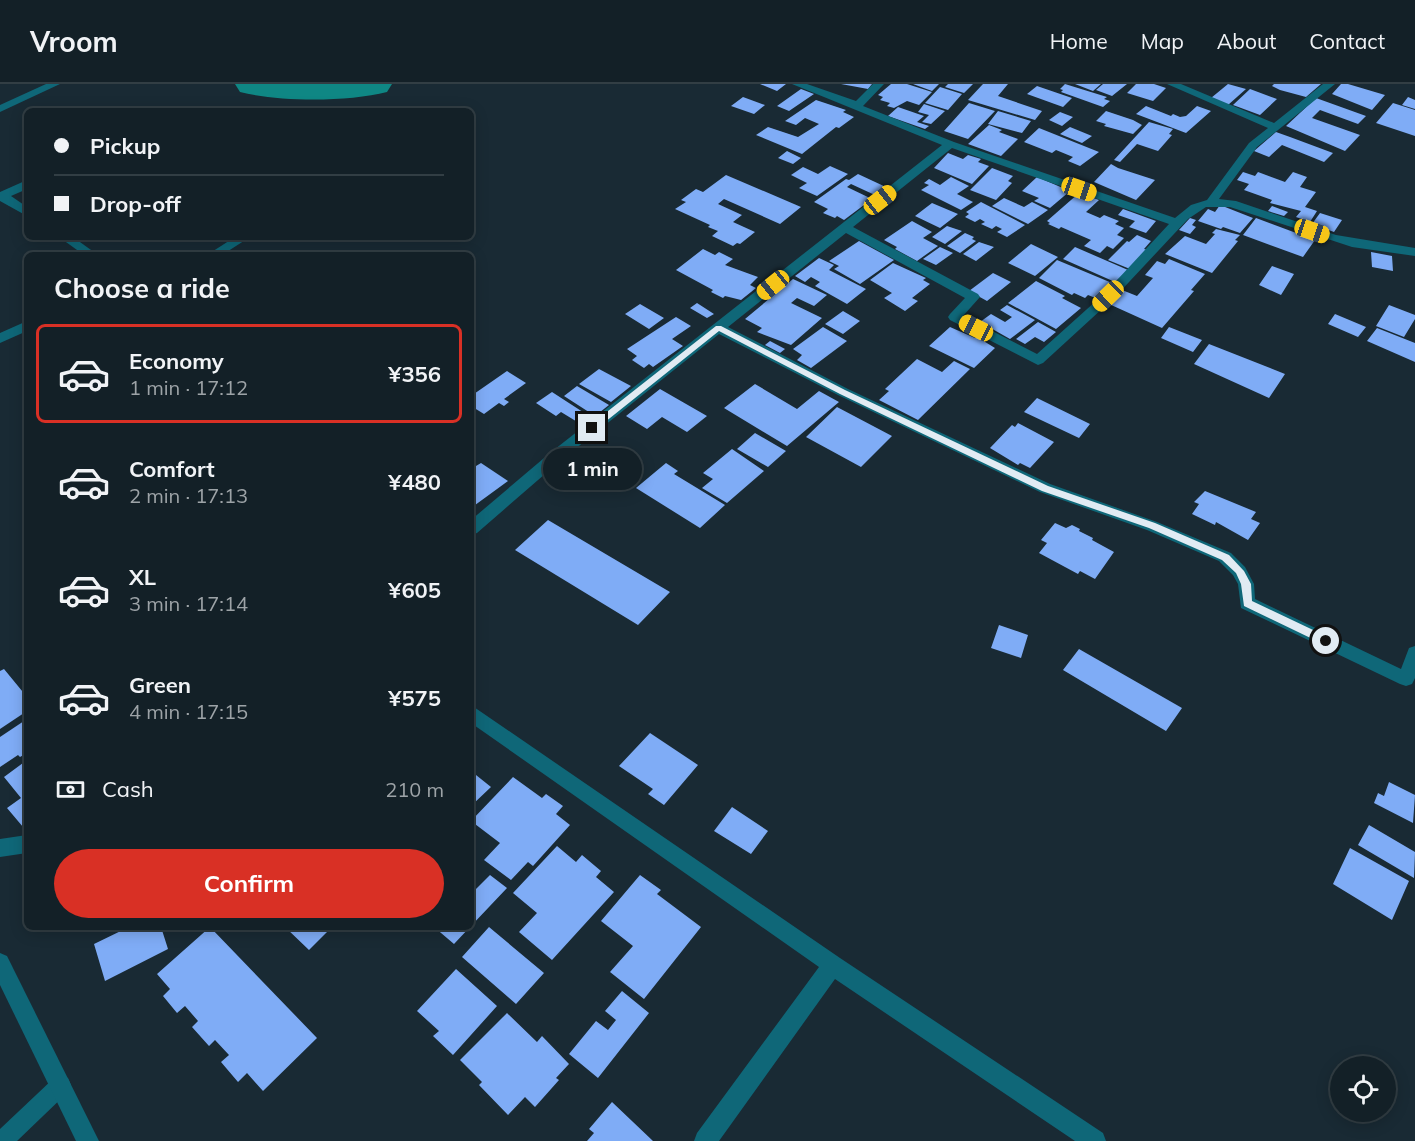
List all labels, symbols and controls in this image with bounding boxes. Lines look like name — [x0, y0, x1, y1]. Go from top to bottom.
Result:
text: Vroom — [30, 24, 118, 59]
text: Home — [1050, 28, 1108, 54]
text: Map — [1141, 28, 1184, 54]
text: About — [1217, 28, 1276, 54]
text: Contact — [1309, 28, 1385, 54]
text: Pickup — [90, 132, 160, 160]
car — [1059, 175, 1099, 203]
car — [860, 182, 900, 218]
text: Drop-off — [90, 190, 181, 218]
car — [1292, 217, 1332, 245]
car — [753, 267, 793, 303]
text: Choose a ride — [54, 271, 230, 305]
car — [1089, 277, 1127, 315]
car — [956, 312, 996, 344]
icon: car — [57, 347, 111, 401]
text: Economy — [129, 347, 224, 375]
text: ¥356 — [388, 360, 441, 388]
text: 1 min · 17:12 — [129, 375, 248, 400]
route end — [578, 414, 605, 441]
callout: 1 min — [542, 449, 642, 491]
icon: car — [57, 455, 111, 509]
text: Comfort — [129, 455, 215, 483]
text: 1 min — [566, 456, 619, 481]
text: ¥480 — [388, 468, 441, 496]
text: 2 min · 17:13 — [129, 483, 248, 508]
icon: car — [57, 563, 111, 617]
text: XL — [129, 563, 156, 591]
text: ¥605 — [388, 576, 441, 604]
text: 3 min · 17:14 — [129, 591, 248, 616]
route start — [1312, 627, 1339, 654]
icon: car — [57, 671, 111, 725]
text: Green — [129, 671, 191, 699]
text: ¥575 — [388, 684, 441, 712]
text: 4 min · 17:15 — [129, 699, 248, 724]
icon: cash — [54, 773, 87, 806]
text: Cash — [102, 775, 154, 803]
text: 210 m — [385, 777, 444, 802]
button: Confirm — [54, 849, 444, 918]
map controls — [1330, 1056, 1396, 1122]
button: locate — [1330, 1056, 1396, 1122]

